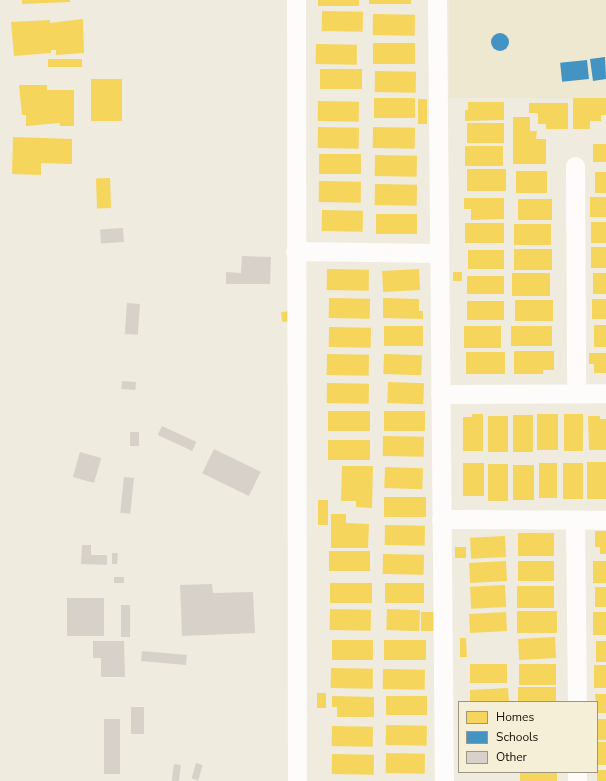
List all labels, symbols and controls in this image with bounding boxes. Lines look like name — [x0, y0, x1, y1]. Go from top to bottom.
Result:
legend — [458, 701, 598, 773]
text: Homes — [496, 709, 534, 725]
text: Schools — [496, 729, 538, 745]
text: Other — [496, 749, 527, 765]

